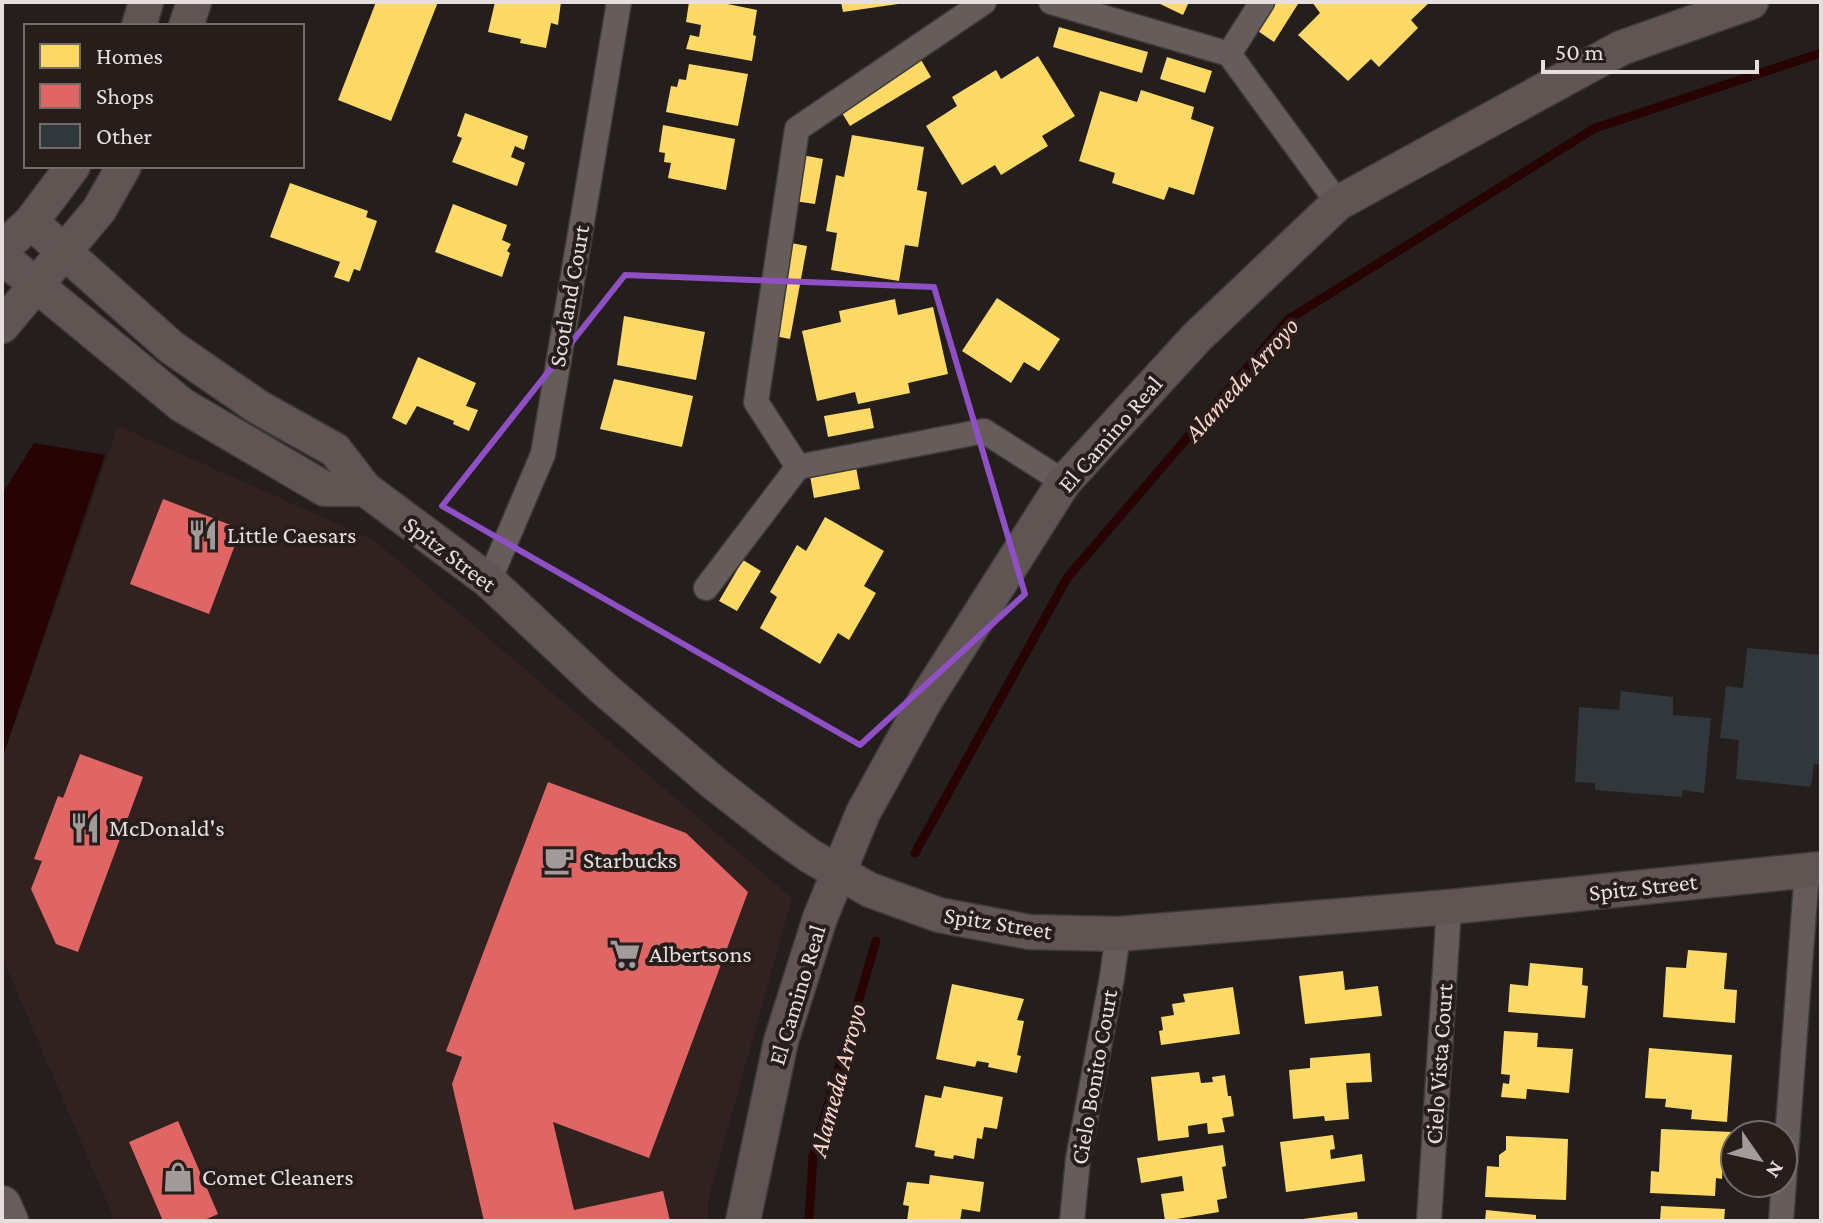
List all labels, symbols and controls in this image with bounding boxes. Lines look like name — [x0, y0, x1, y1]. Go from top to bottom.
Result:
legend — [24, 24, 304, 168]
scale bar — [1543, 24, 1757, 74]
text: 50 m — [1555, 38, 1604, 65]
text: Homes — [96, 42, 163, 69]
text: Shops — [96, 82, 154, 109]
text: Other — [96, 122, 152, 149]
street label: Scotland Court — [543, 222, 594, 369]
water label: Alameda Arroyo — [1177, 311, 1305, 449]
street label: El Camino Real — [1052, 370, 1167, 497]
street label: Spitz Street — [399, 510, 503, 598]
restaurant icon: Little Caesars — [186, 518, 220, 552]
place label: Little Caesars — [227, 521, 357, 548]
restaurant icon: McDonald's — [68, 811, 102, 845]
place label: McDonald's — [109, 814, 225, 841]
cafe icon: Starbucks — [542, 843, 576, 877]
place label: Starbucks — [583, 846, 677, 873]
street label: Spitz Street — [1587, 867, 1700, 906]
street label: Spitz Street — [942, 901, 1055, 945]
street label: El Camino Real — [762, 922, 831, 1068]
supermarket icon: Albertsons — [608, 937, 642, 971]
place label: Albertsons — [649, 940, 752, 967]
street label: Cielo Vista Court — [1419, 982, 1458, 1145]
street label: Cielo Bonito Court — [1065, 986, 1122, 1167]
water label: Alameda Arroyo — [803, 1001, 872, 1162]
north arrow — [1719, 1119, 1799, 1199]
text: N — [1761, 1157, 1790, 1183]
shop icon: Comet Cleaners — [161, 1160, 195, 1194]
place label: Comet Cleaners — [202, 1163, 354, 1190]

